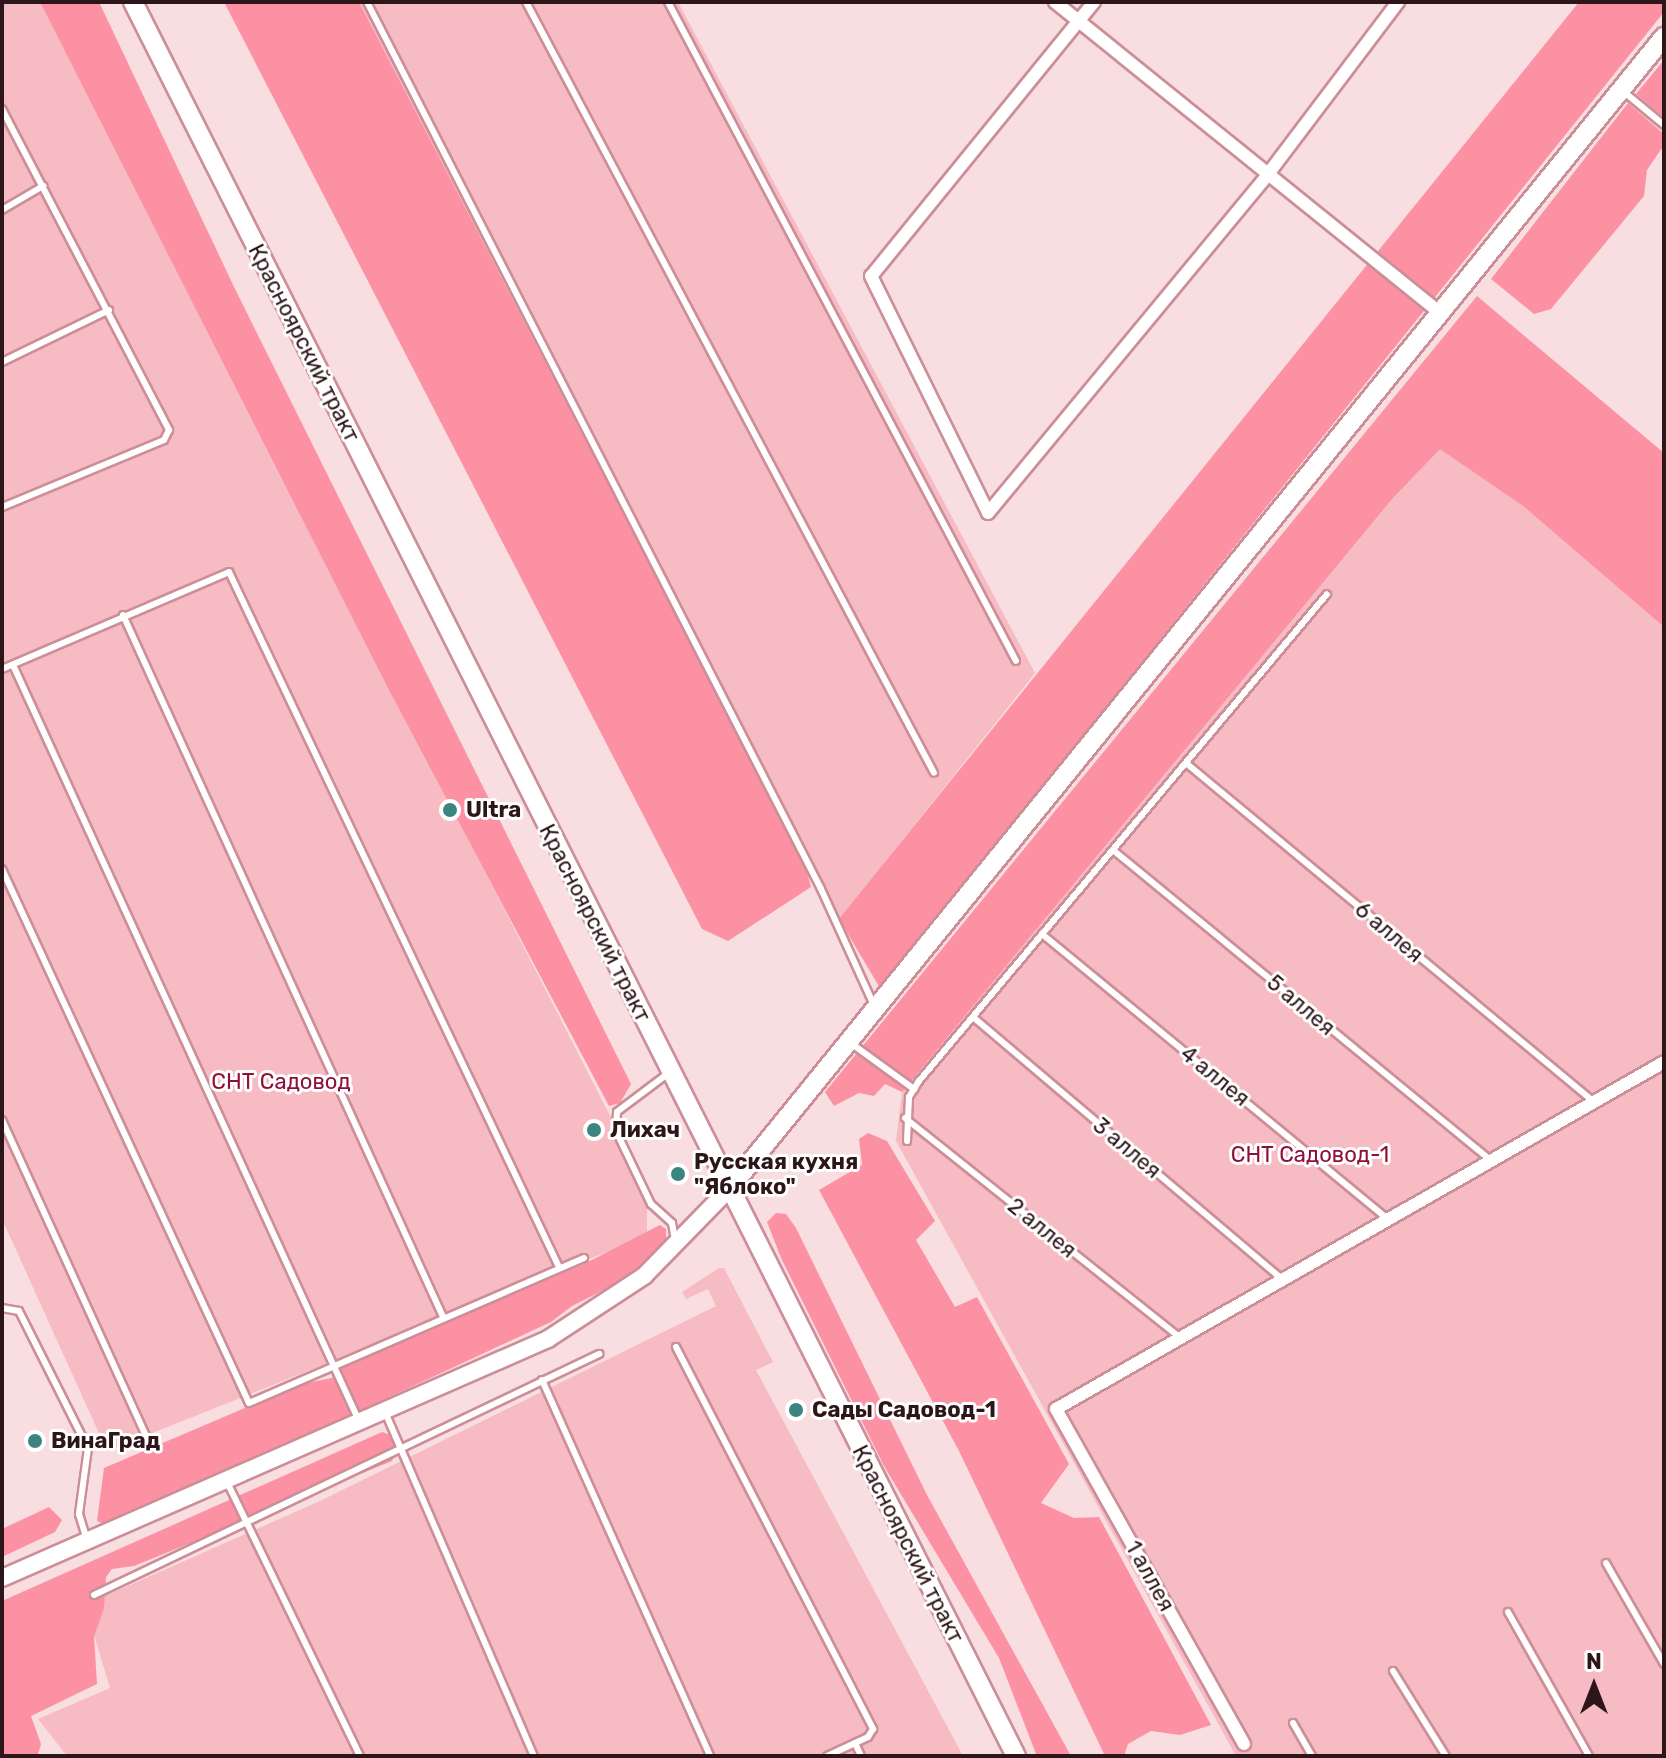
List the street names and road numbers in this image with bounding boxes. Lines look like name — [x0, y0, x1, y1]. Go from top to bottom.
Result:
street label: Красноярский тракт — [243, 240, 365, 446]
street label: Красноярский тракт — [534, 820, 656, 1026]
street label: 6 аллея — [1350, 896, 1428, 968]
street label: 5 аллея — [1262, 969, 1340, 1041]
street label: 4 аллея — [1175, 1040, 1255, 1112]
street label: 3 аллея — [1088, 1112, 1166, 1184]
street label: 2 аллея — [1002, 1192, 1082, 1264]
street label: Красноярский тракт — [847, 1441, 969, 1647]
street label: 1 аллея — [1120, 1536, 1180, 1616]

